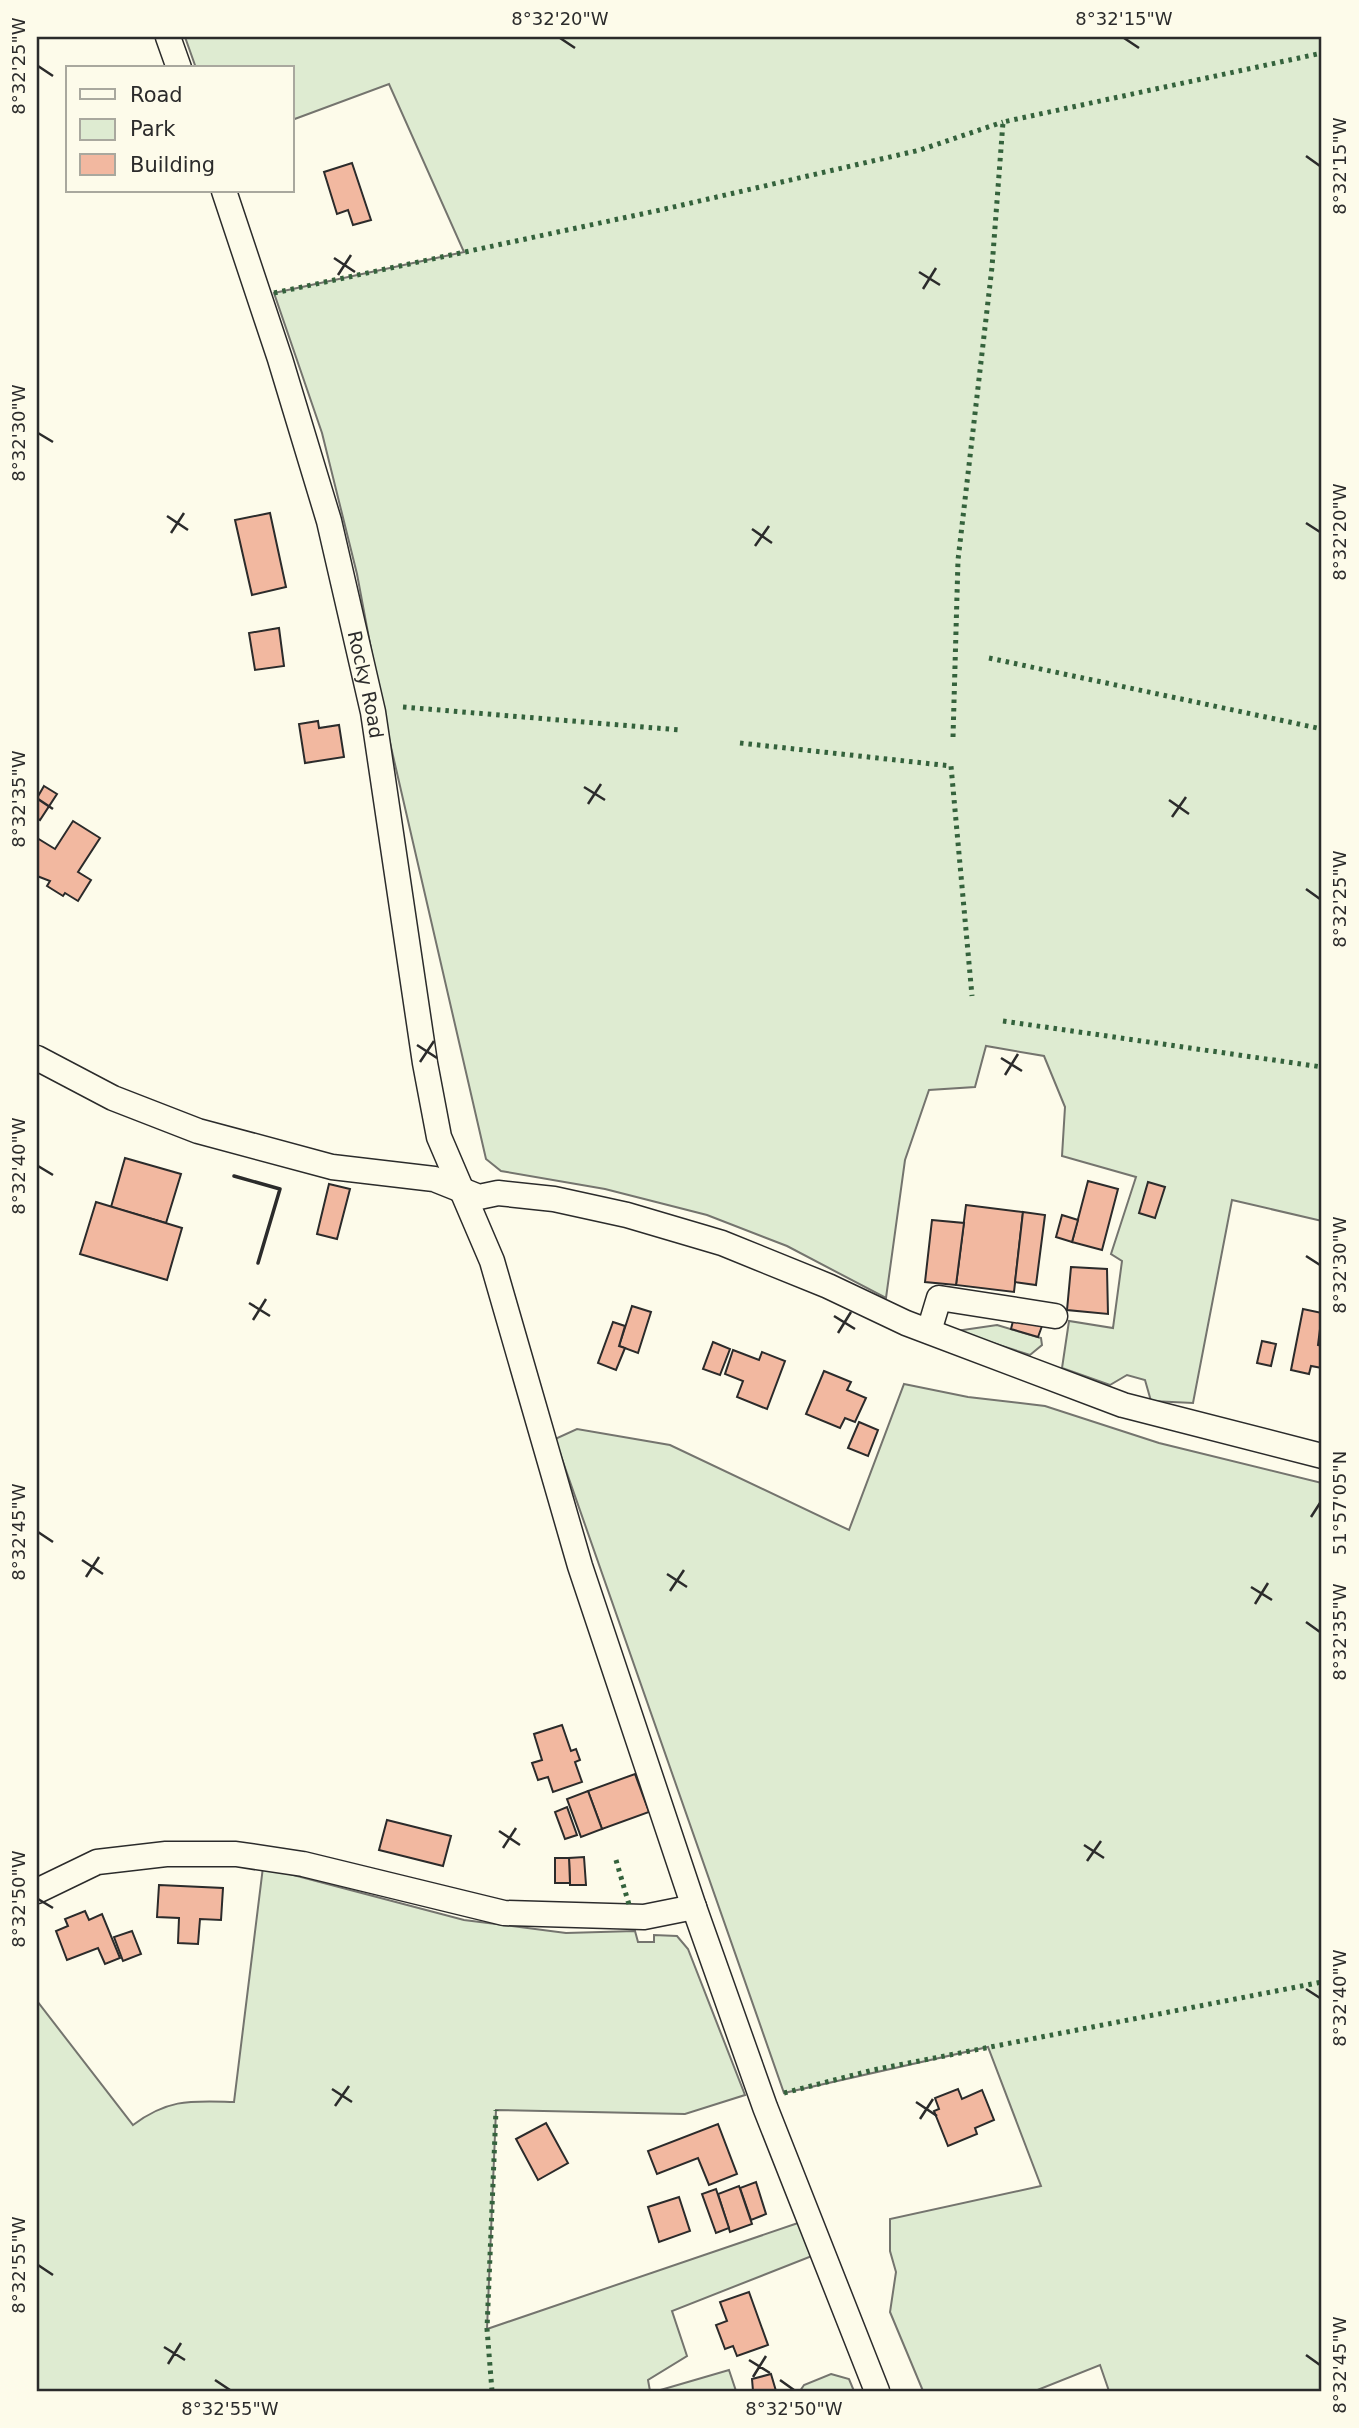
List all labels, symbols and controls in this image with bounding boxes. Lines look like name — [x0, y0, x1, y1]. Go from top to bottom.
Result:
text: 8°32'20"W — [511, 8, 609, 29]
text: 8°32'15"W — [1075, 8, 1173, 29]
text: 8°32'25"W — [8, 17, 29, 115]
legend — [66, 66, 294, 192]
text: Road — [130, 83, 183, 107]
text: Park — [130, 117, 176, 141]
text: 8°32'15"W — [1329, 117, 1350, 215]
text: Building — [130, 153, 215, 177]
text: 8°32'30"W — [8, 384, 29, 482]
text: 8°32'20"W — [1329, 483, 1350, 581]
street label: Rocky Road — [344, 628, 388, 740]
text: 8°32'35"W — [8, 750, 29, 848]
text: 8°32'25"W — [1329, 850, 1350, 948]
text: 8°32'40"W — [8, 1117, 29, 1215]
text: 8°32'30"W — [1329, 1216, 1350, 1314]
text: 51°57'05"N — [1329, 1451, 1350, 1555]
text: 8°32'45"W — [8, 1483, 29, 1581]
text: 8°32'35"W — [1329, 1583, 1350, 1681]
text: 8°32'50"W — [8, 1850, 29, 1948]
text: 8°32'40"W — [1329, 1949, 1350, 2047]
text: 8°32'55"W — [8, 2216, 29, 2314]
text: 8°32'45"W — [1329, 2316, 1350, 2414]
text: 8°32'55"W — [181, 2398, 279, 2419]
text: 8°32'50"W — [745, 2398, 843, 2419]

